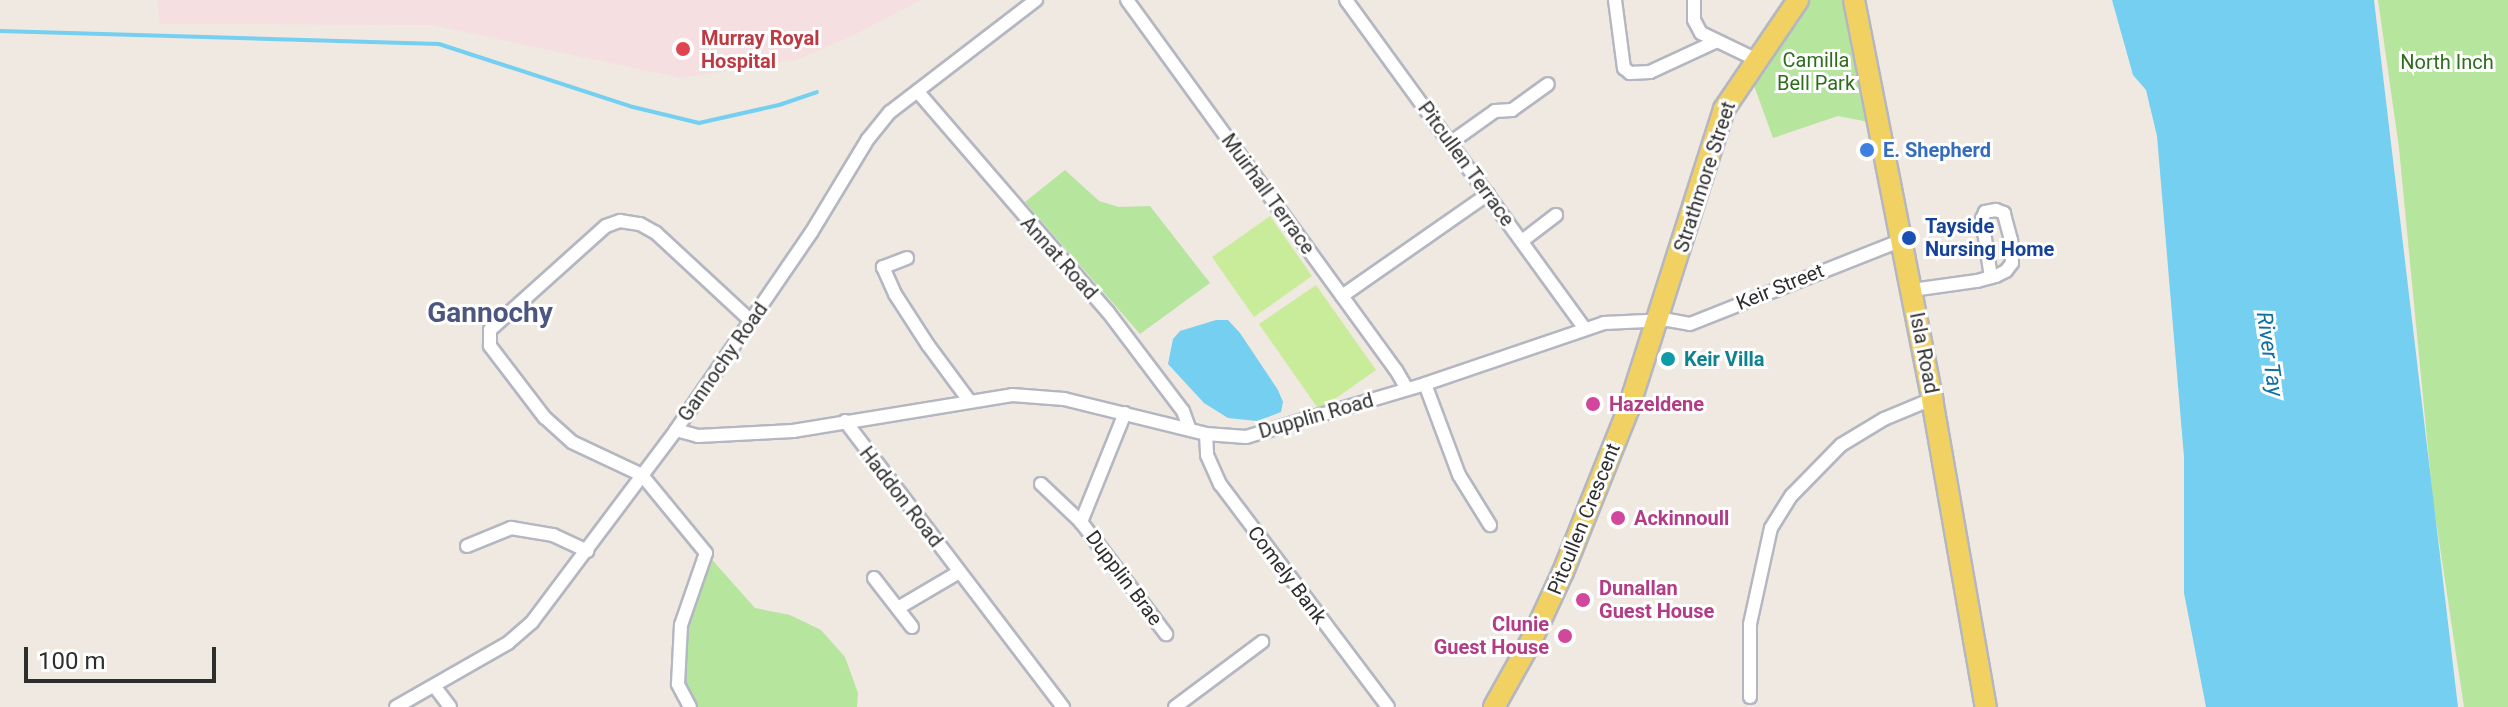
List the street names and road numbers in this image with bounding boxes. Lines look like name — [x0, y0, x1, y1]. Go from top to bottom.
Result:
street label: Pitcullen Terrace — [1413, 97, 1519, 231]
street label: Strathmore Street — [1669, 99, 1741, 255]
street label: Muirhall Terrace — [1216, 129, 1320, 259]
street label: Annat Road — [1015, 212, 1103, 304]
street label: Keir Street — [1733, 259, 1827, 315]
street label: Gannochy Road — [673, 298, 773, 426]
street label: Isla Road — [1904, 310, 1944, 396]
street label: Dupplin Road — [1256, 388, 1376, 444]
street label: Pitcullen Crescent — [1543, 440, 1625, 598]
street label: Haddon Road — [854, 442, 948, 552]
street label: Comely Bank — [1242, 521, 1332, 629]
street label: Dupplin Brae — [1081, 526, 1167, 630]

